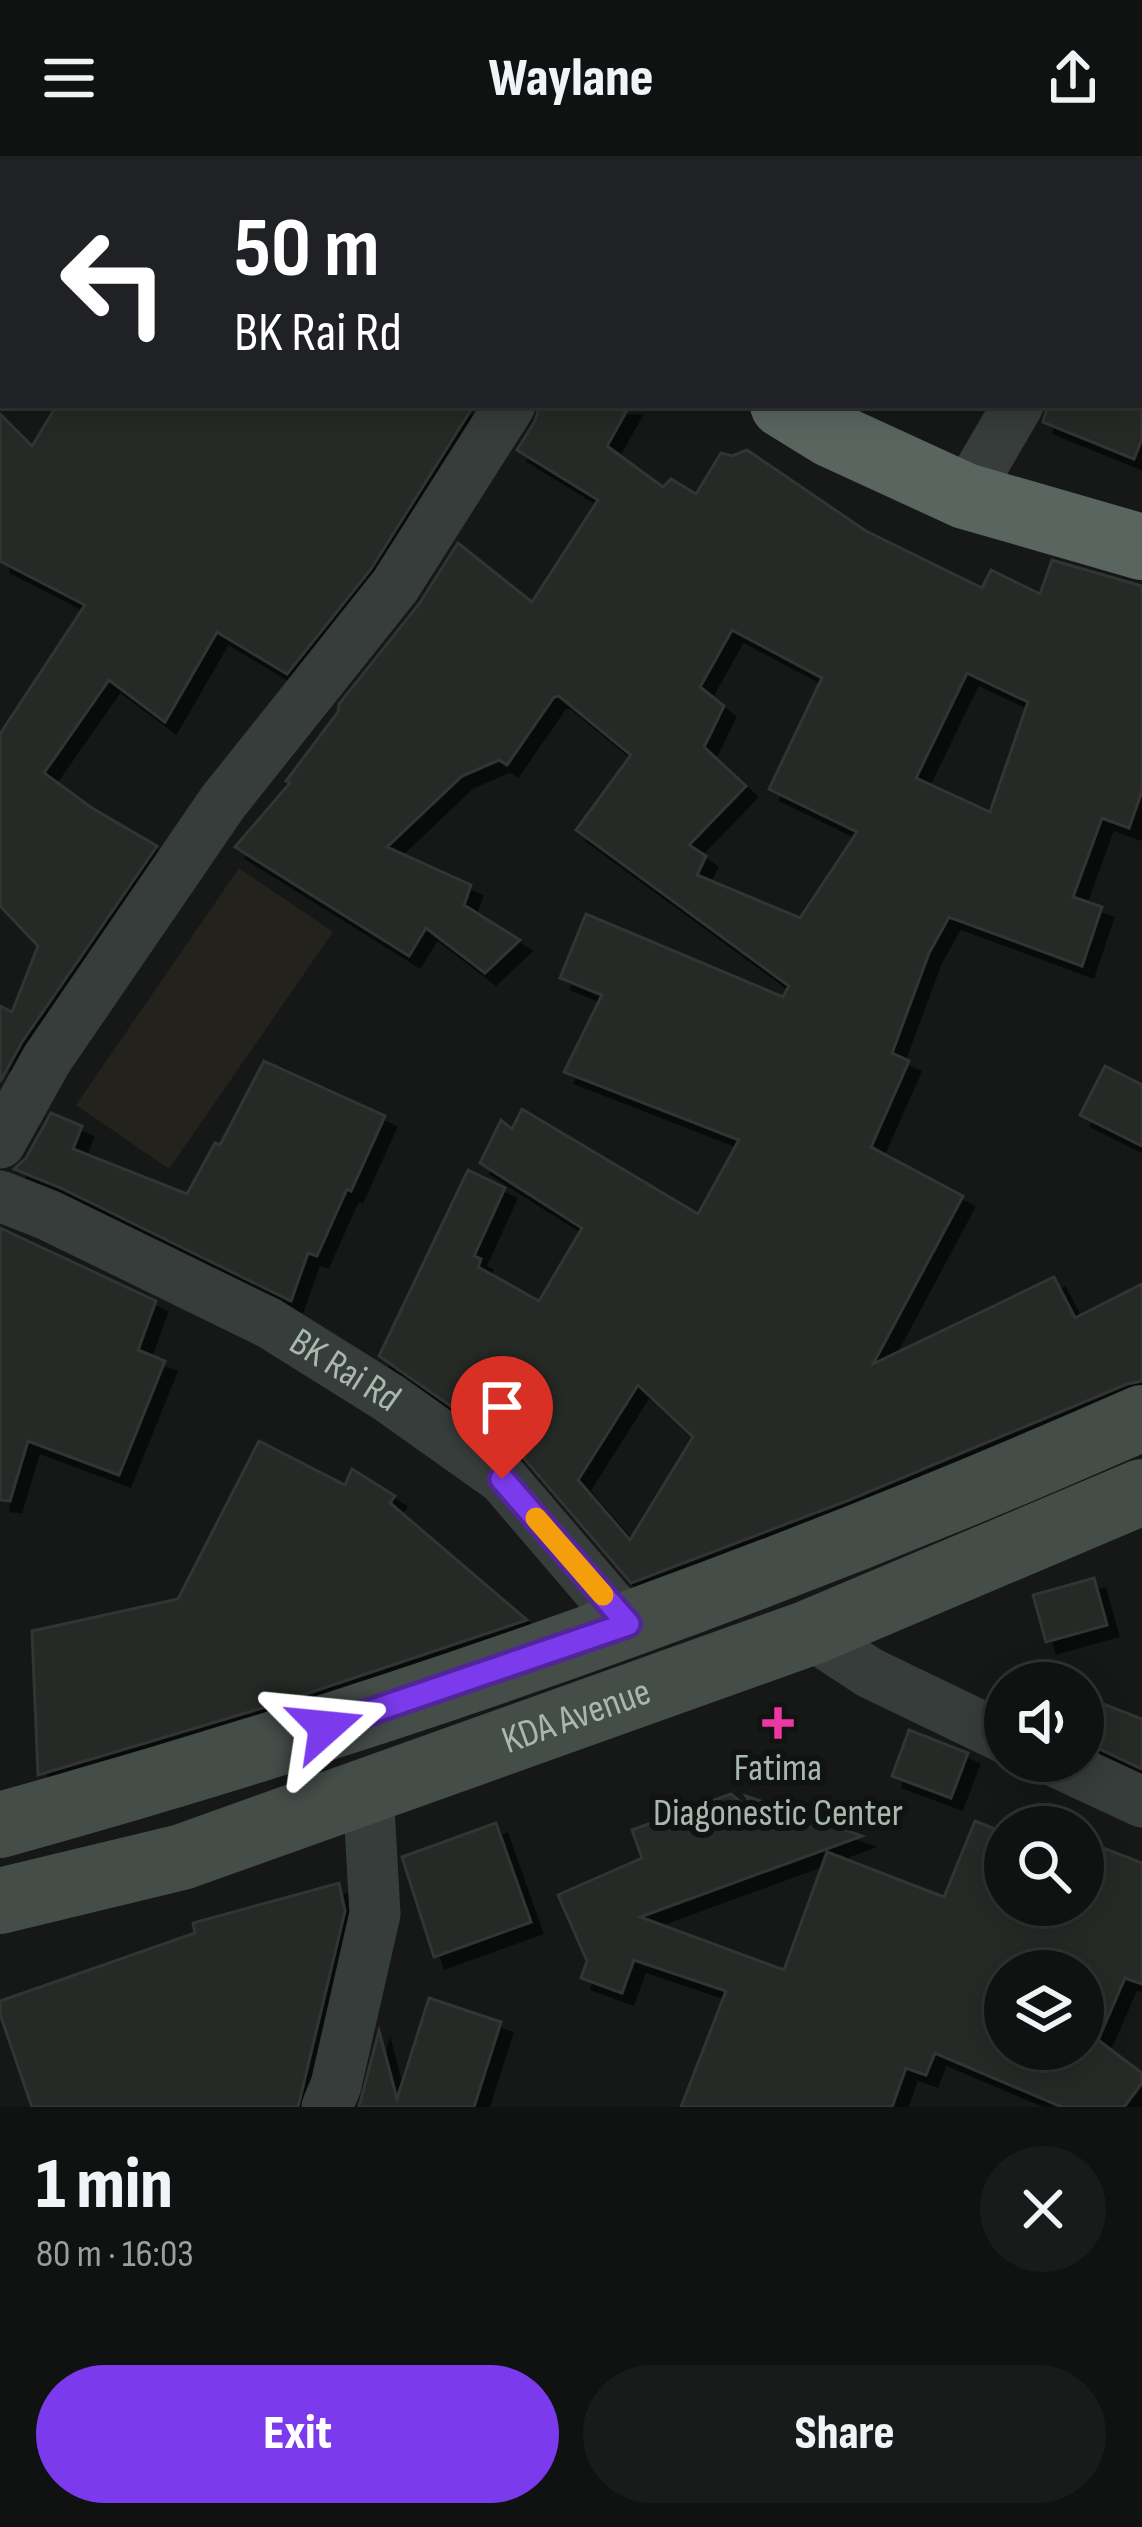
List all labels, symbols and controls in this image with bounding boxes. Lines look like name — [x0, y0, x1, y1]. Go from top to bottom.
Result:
icon: menu — [36, 45, 102, 111]
icon: share — [1040, 45, 1106, 111]
text: Waylane — [489, 46, 653, 111]
text: 50 m — [234, 199, 380, 300]
icon: left — [36, 204, 192, 360]
text: BK Rai Rd — [234, 301, 402, 366]
street label: BK Rai Rd — [281, 1318, 410, 1422]
pin — [451, 1356, 553, 1479]
icon: arrive — [469, 1374, 535, 1440]
map controls — [984, 1662, 1104, 2070]
button: sound — [984, 1662, 1104, 1782]
position arrow — [263, 1664, 389, 1790]
street label: KDA Avenue — [496, 1668, 657, 1764]
marker: Fatima Diagonestic Center — [762, 1707, 794, 1739]
place label: Fatima Diagonestic Center — [653, 1745, 903, 1837]
button: search — [984, 1806, 1104, 1926]
button: layers — [984, 1950, 1104, 2070]
text: 1 min — [36, 2142, 173, 2229]
button: close — [980, 2146, 1106, 2272]
text: 80 m · 16:03 — [36, 2231, 194, 2278]
button: Exit — [36, 2365, 559, 2503]
button: Share — [583, 2365, 1106, 2503]

